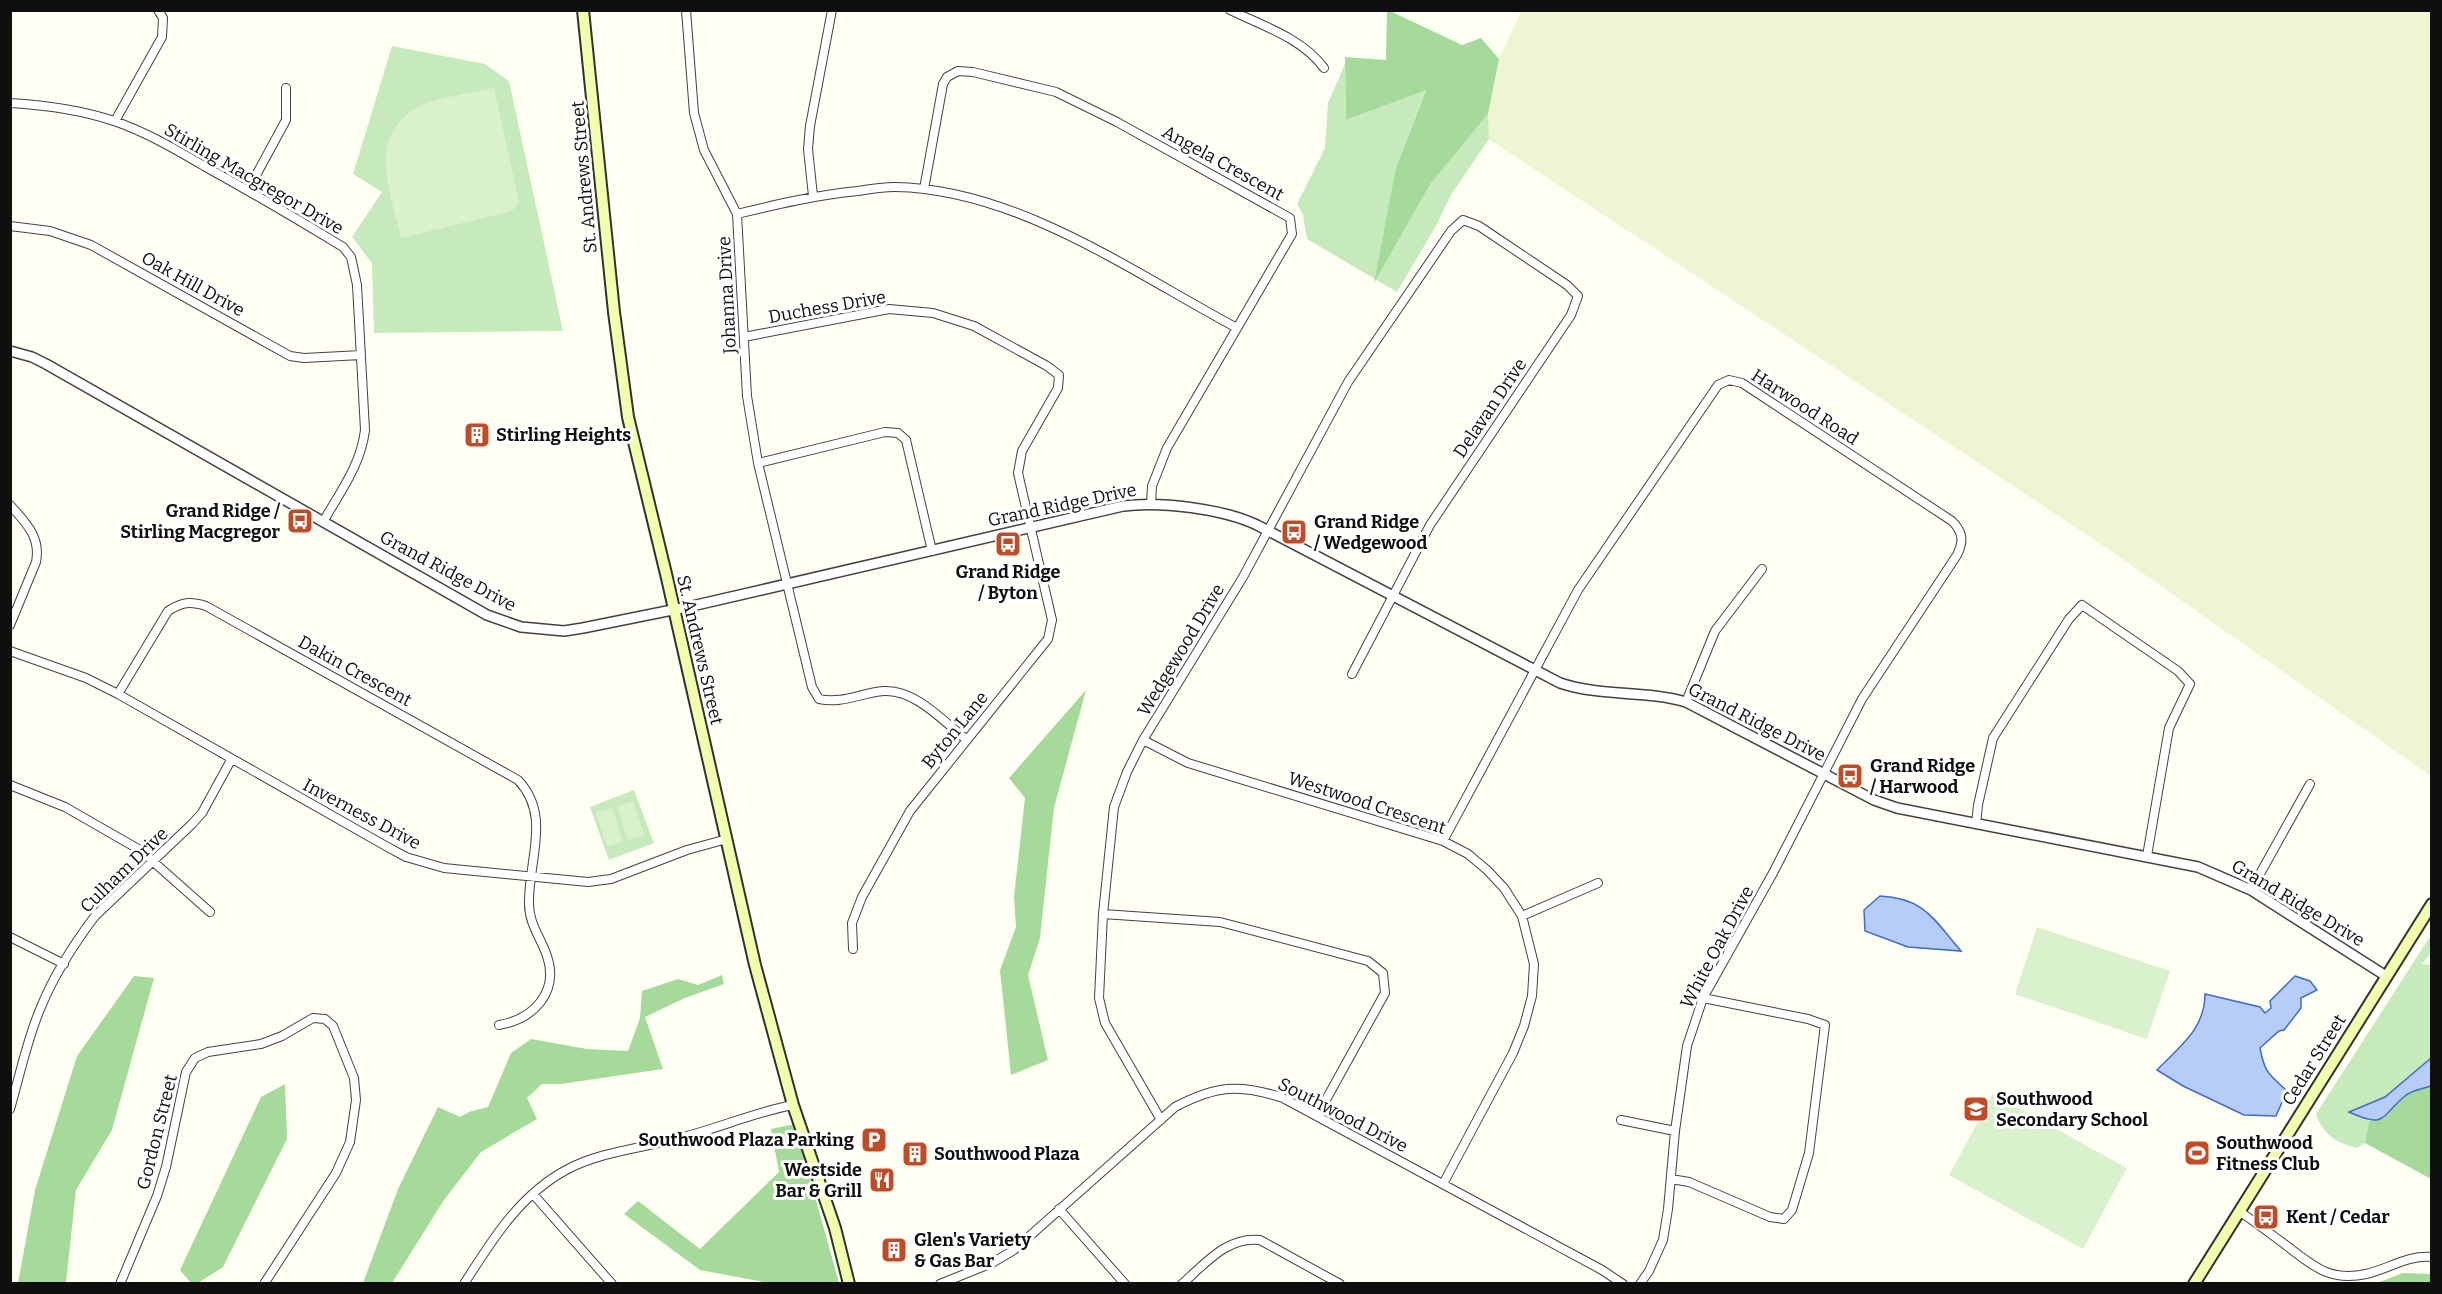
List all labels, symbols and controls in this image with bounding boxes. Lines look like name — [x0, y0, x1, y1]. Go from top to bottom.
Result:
street label: St. Andrews Street — [566, 99, 602, 254]
street label: Stirling Macgregor Drive — [160, 119, 348, 239]
street label: Angela Crescent — [1158, 121, 1288, 206]
street label: Johanna Drive — [713, 236, 741, 355]
street label: Oak Hill Drive — [138, 247, 248, 321]
street label: Duchess Drive — [766, 286, 888, 328]
street label: Delavan Drive — [1449, 354, 1531, 462]
street label: Harwood Road — [1747, 364, 1863, 450]
building icon: Stirling Heights — [462, 420, 492, 450]
place label: Stirling Heights — [496, 424, 631, 446]
street label: Grand Ridge Drive — [986, 478, 1138, 532]
place label: Grand Ridge / Stirling Macgregor — [120, 500, 281, 543]
bus stop icon: Grand Ridge / Stirling Macgregor — [285, 506, 315, 536]
place label: Grand Ridge / Wedgewood — [1313, 511, 1427, 554]
bus stop icon: Grand Ridge / Wedgewood — [1279, 517, 1309, 547]
street label: Grand Ridge Drive — [376, 526, 520, 616]
bus stop icon: Grand Ridge / Byton — [993, 529, 1023, 559]
place label: Grand Ridge / Byton — [955, 561, 1061, 604]
street label: St. Andrews Street — [672, 573, 728, 727]
street label: Wedgewood Drive — [1133, 580, 1229, 720]
street label: Dakin Crescent — [294, 631, 416, 711]
street label: Grand Ridge Drive — [1685, 678, 1829, 766]
street label: Byton Lane — [917, 687, 993, 773]
place label: Grand Ridge / Harwood — [1869, 755, 1975, 798]
bus stop icon: Grand Ridge / Harwood — [1835, 761, 1865, 791]
street label: Westwood Crescent — [1285, 767, 1449, 839]
street label: Inverness Drive — [299, 774, 425, 854]
street label: Culham Drive — [75, 823, 173, 917]
street label: Grand Ridge Drive — [2227, 855, 2369, 951]
street label: White Oak Drive — [1675, 882, 1759, 1012]
street label: Cedar Street — [2277, 1010, 2351, 1110]
street label: Gordon Street — [132, 1072, 182, 1192]
street label: Southwood Drive — [1274, 1073, 1412, 1157]
place label: Southwood Secondary School — [1996, 1088, 2148, 1131]
school or university icon: Southwood Secondary School — [1961, 1094, 1991, 1124]
parking icon: Southwood Plaza Parking — [859, 1125, 889, 1155]
place label: Southwood Plaza Parking — [638, 1129, 855, 1151]
place label: Southwood Fitness Club — [2216, 1132, 2320, 1175]
sports icon: Southwood Fitness Club — [2182, 1138, 2212, 1168]
building icon: Southwood Plaza — [900, 1139, 930, 1169]
place label: Southwood Plaza — [934, 1143, 1080, 1165]
place label: Westside Bar & Grill — [775, 1159, 862, 1202]
restaurant icon: Westside Bar & Grill — [867, 1165, 897, 1195]
bus stop icon: Kent / Cedar — [2251, 1202, 2281, 1232]
place label: Kent / Cedar — [2286, 1206, 2390, 1228]
place label: Glen's Variety & Gas Bar — [914, 1229, 1032, 1272]
building icon: Glen's Variety & Gas Bar — [879, 1235, 909, 1265]

